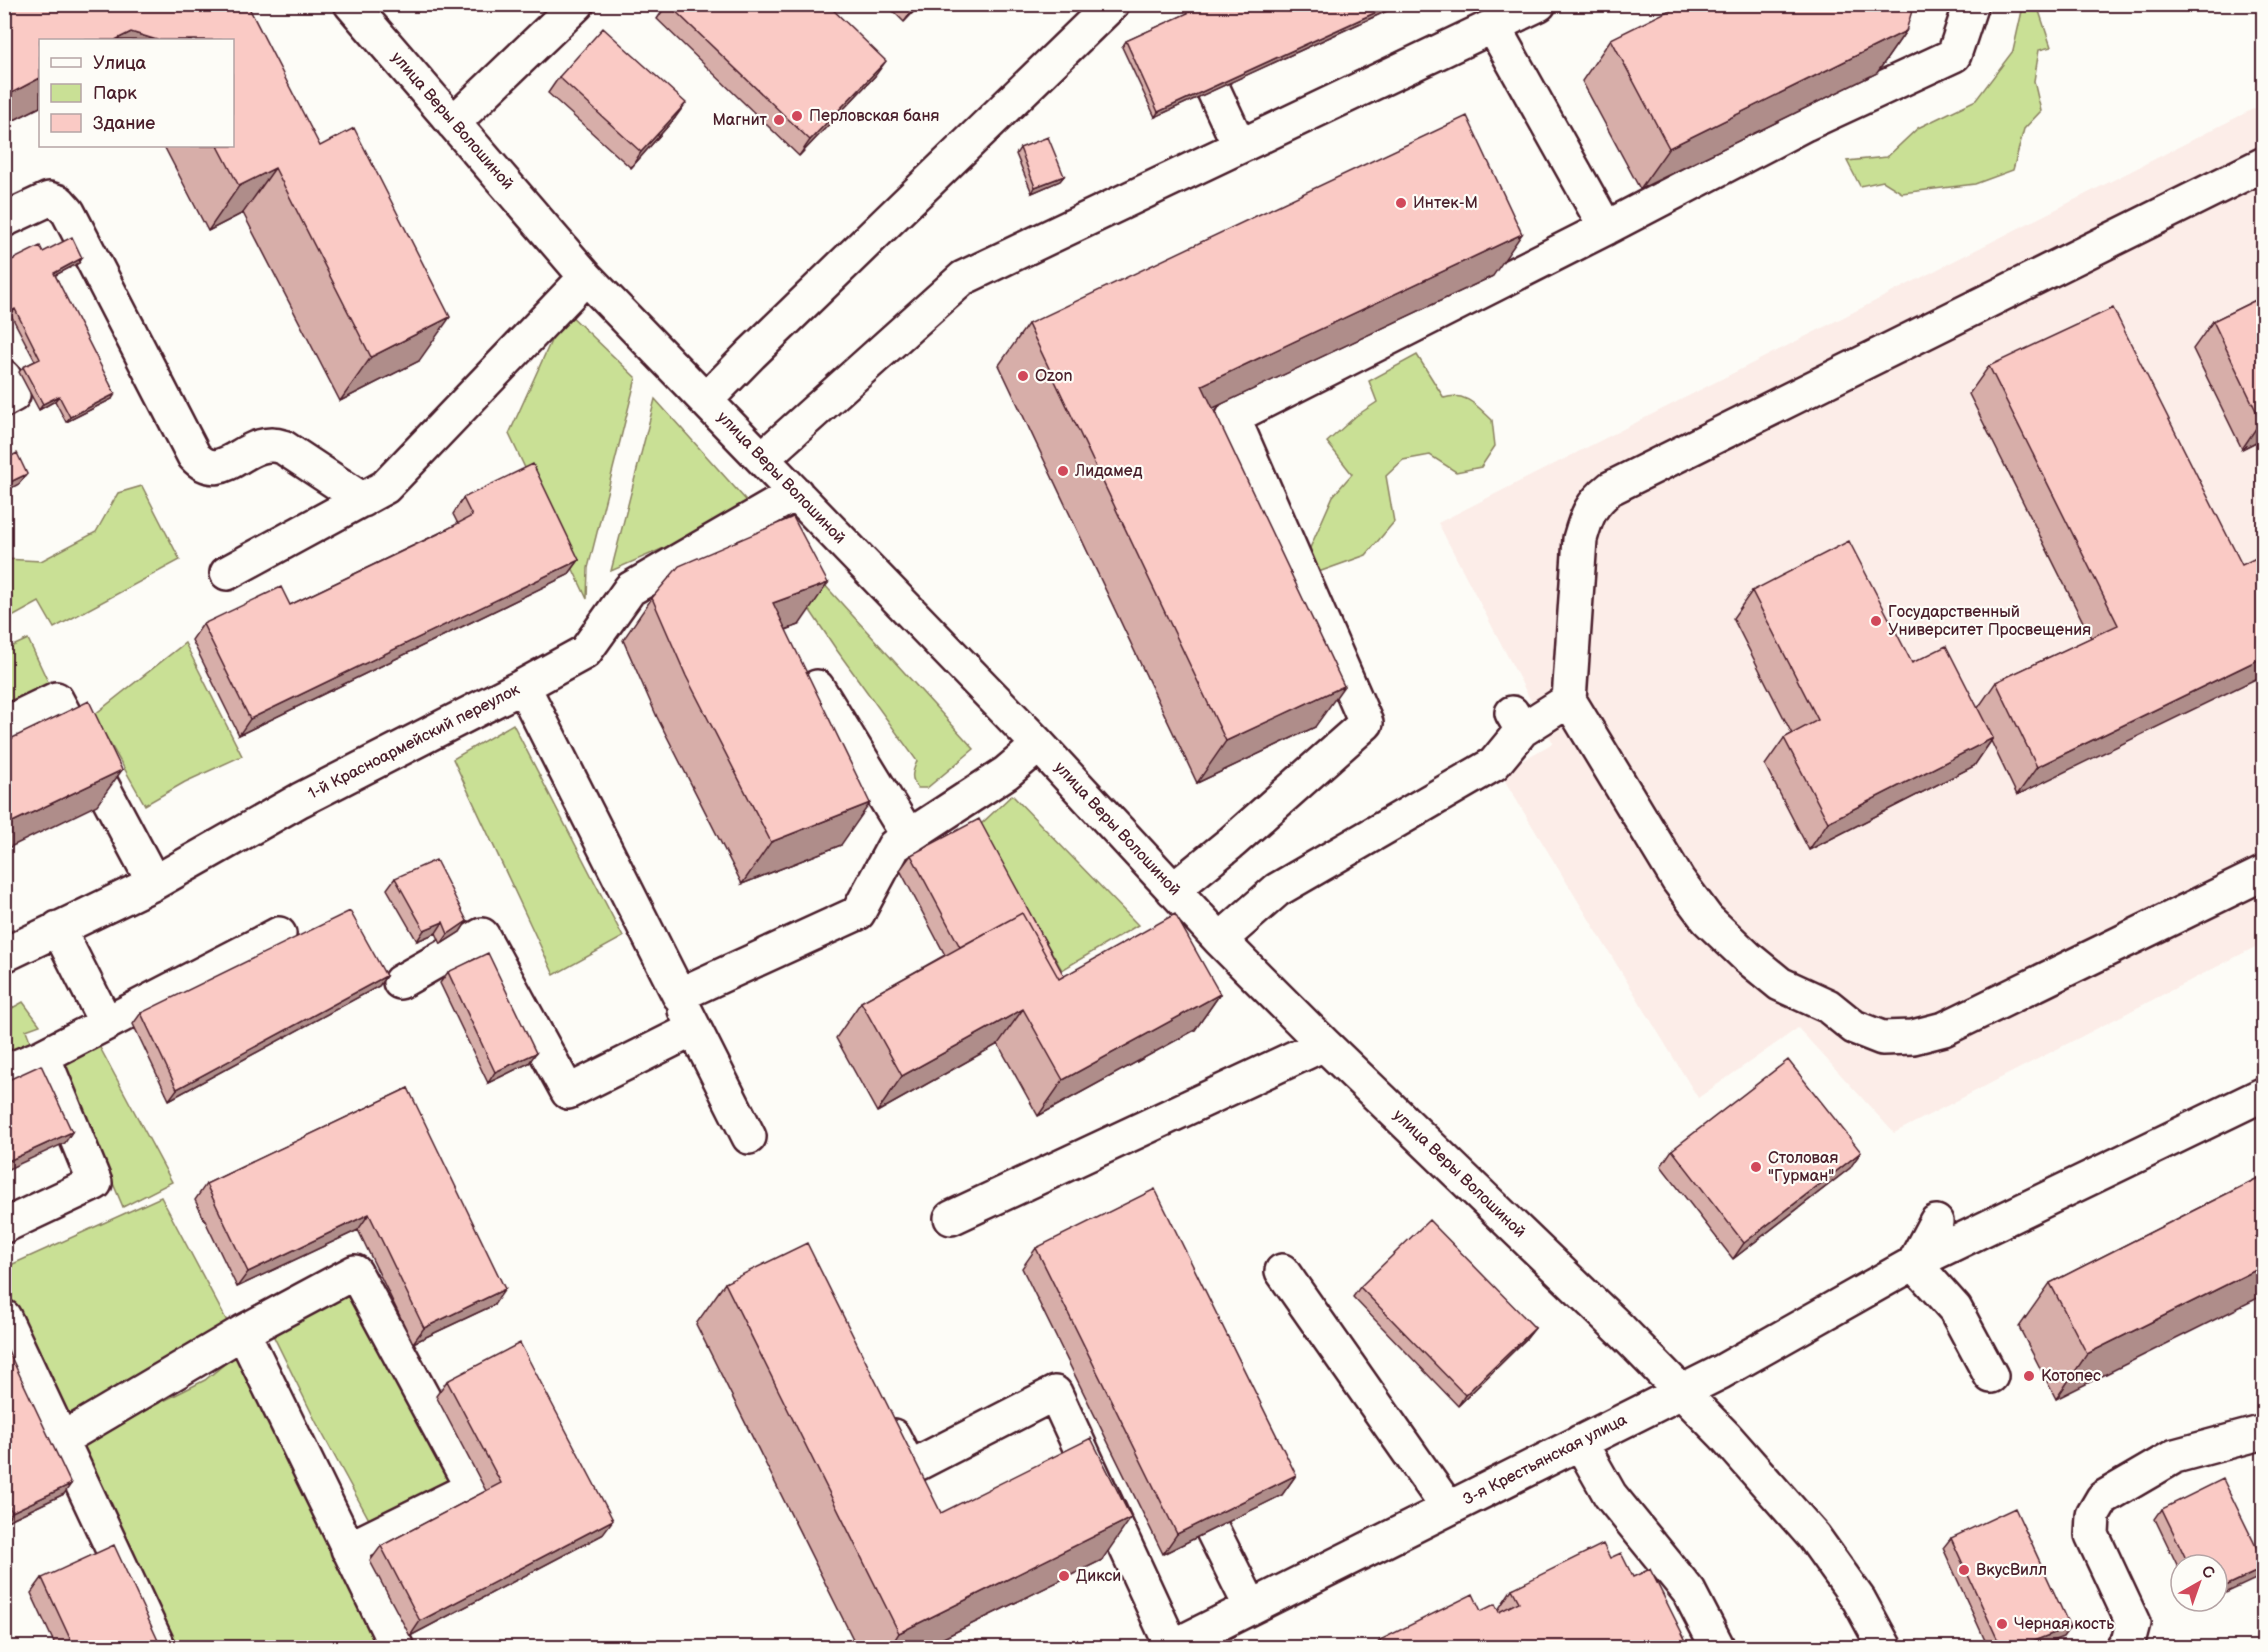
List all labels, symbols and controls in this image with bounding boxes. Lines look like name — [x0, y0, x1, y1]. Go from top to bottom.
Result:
legend — [39, 39, 234, 147]
street label: улица Веры Волошиной — [387, 48, 517, 194]
text: Улица — [93, 53, 147, 74]
text: Парк — [93, 83, 137, 104]
place label: Перловская баня — [809, 107, 940, 126]
marker: Перловская баня — [790, 109, 804, 123]
place label: Магнит — [712, 111, 768, 130]
text: Здание — [93, 113, 155, 134]
marker: Магнит — [772, 113, 786, 127]
place label: Интек-М — [1413, 194, 1478, 213]
marker: Интек-М — [1394, 196, 1408, 210]
place label: Ozon — [1035, 367, 1073, 386]
marker: Ozon — [1016, 369, 1030, 383]
street label: улица Веры Волошиной — [713, 408, 849, 548]
place label: Лидамед — [1074, 462, 1143, 481]
marker: Лидамед — [1056, 464, 1070, 478]
place label: Государственный Университет Просвещения — [1888, 603, 2091, 640]
marker: Государственный Университет Просвещения — [1869, 614, 1883, 628]
street label: 1-й Красноармейский переулок — [305, 680, 523, 804]
street label: улица Веры Волошиной — [1050, 758, 1184, 900]
street label: улица Веры Волошиной — [1389, 1106, 1529, 1242]
place label: Столовая "Гурман" — [1768, 1149, 1838, 1186]
marker: Столовая "Гурман" — [1749, 1160, 1763, 1174]
place label: Котопес — [2041, 1367, 2101, 1386]
marker: Котопес — [2022, 1369, 2036, 1383]
street label: 3-я Крестьянская улица — [1460, 1410, 1631, 1510]
north arrow — [2169, 1553, 2229, 1613]
place label: ВкусВилл — [1976, 1561, 2047, 1580]
text: С — [2197, 1562, 2218, 1584]
marker: ВкусВилл — [1957, 1563, 1971, 1577]
place label: Дикси — [1076, 1567, 1121, 1586]
marker: Дикси — [1057, 1569, 1071, 1583]
place label: Черная кость — [2014, 1615, 2114, 1634]
marker: Черная кость — [1995, 1617, 2009, 1631]

